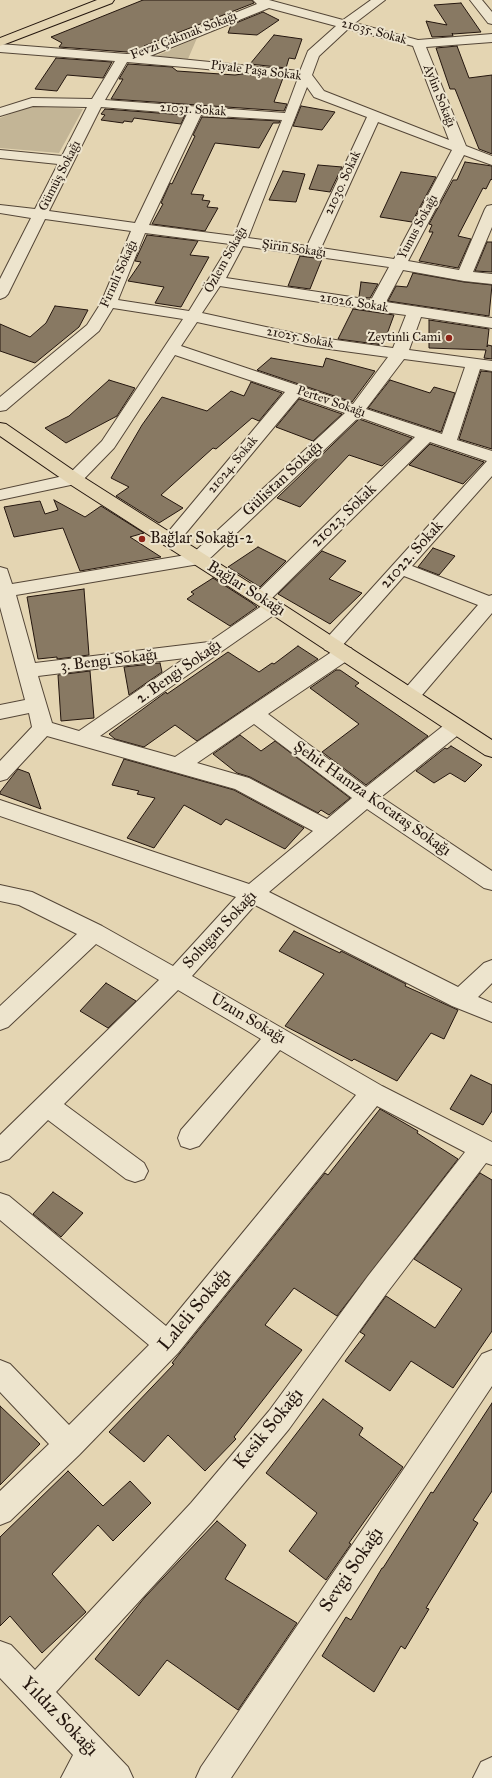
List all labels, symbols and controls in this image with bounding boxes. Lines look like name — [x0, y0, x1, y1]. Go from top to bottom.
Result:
street label: Fevzi Çakmak Sokağı — [128, 8, 240, 64]
street label: 21035. Sokak — [340, 16, 408, 48]
street label: Piyale Paşa Sokak — [210, 58, 302, 84]
street label: Aylin Sokağı — [419, 62, 459, 130]
street label: 21031. Sokak — [159, 100, 227, 120]
street label: Gümüş Sokağı — [36, 138, 84, 214]
street label: 21030. Sokak — [321, 148, 365, 218]
street label: Yunus Sokağı — [394, 192, 442, 262]
street label: Özlem Sokağı — [201, 224, 251, 296]
street label: Şirin Sokağı — [261, 237, 327, 261]
street label: Fırınlı Sokağı — [97, 238, 141, 310]
street label: 21026. Sokak — [319, 290, 389, 316]
street label: 21025. Sokak — [265, 324, 335, 352]
place label: Zeytinli Cami — [368, 330, 441, 346]
marker: Zeytinli Cami — [444, 333, 454, 343]
street label: Pertev Sokağı — [295, 383, 367, 421]
street label: 21024. Sokak — [204, 433, 262, 497]
street label: Gülistan Sokağı — [239, 437, 327, 521]
street label: 21023. Sokak — [307, 480, 381, 552]
street label: 21022. Sokak — [376, 517, 448, 593]
place label: Bağlar Sokağı-2 — [150, 529, 253, 549]
marker: Bağlar Sokağı-2 — [137, 534, 147, 544]
street label: Bağlar Sokağı — [203, 557, 289, 621]
street label: 2. Bengi Sokağı — [133, 636, 225, 708]
street label: 3. Bengi Sokağı — [59, 646, 159, 676]
street label: Şehit Hamza Kocataş Sokağı — [290, 737, 454, 861]
street label: Solugan Sokağı — [179, 887, 261, 973]
street label: Uzun Sokağı — [207, 990, 289, 1048]
street label: Laleli Sokağı — [154, 1264, 236, 1356]
street label: Kesik Sokağı — [229, 1384, 309, 1474]
street label: Sevgi Sokağı — [315, 1523, 389, 1617]
street label: Yıldız Sokağı — [16, 1673, 102, 1761]

